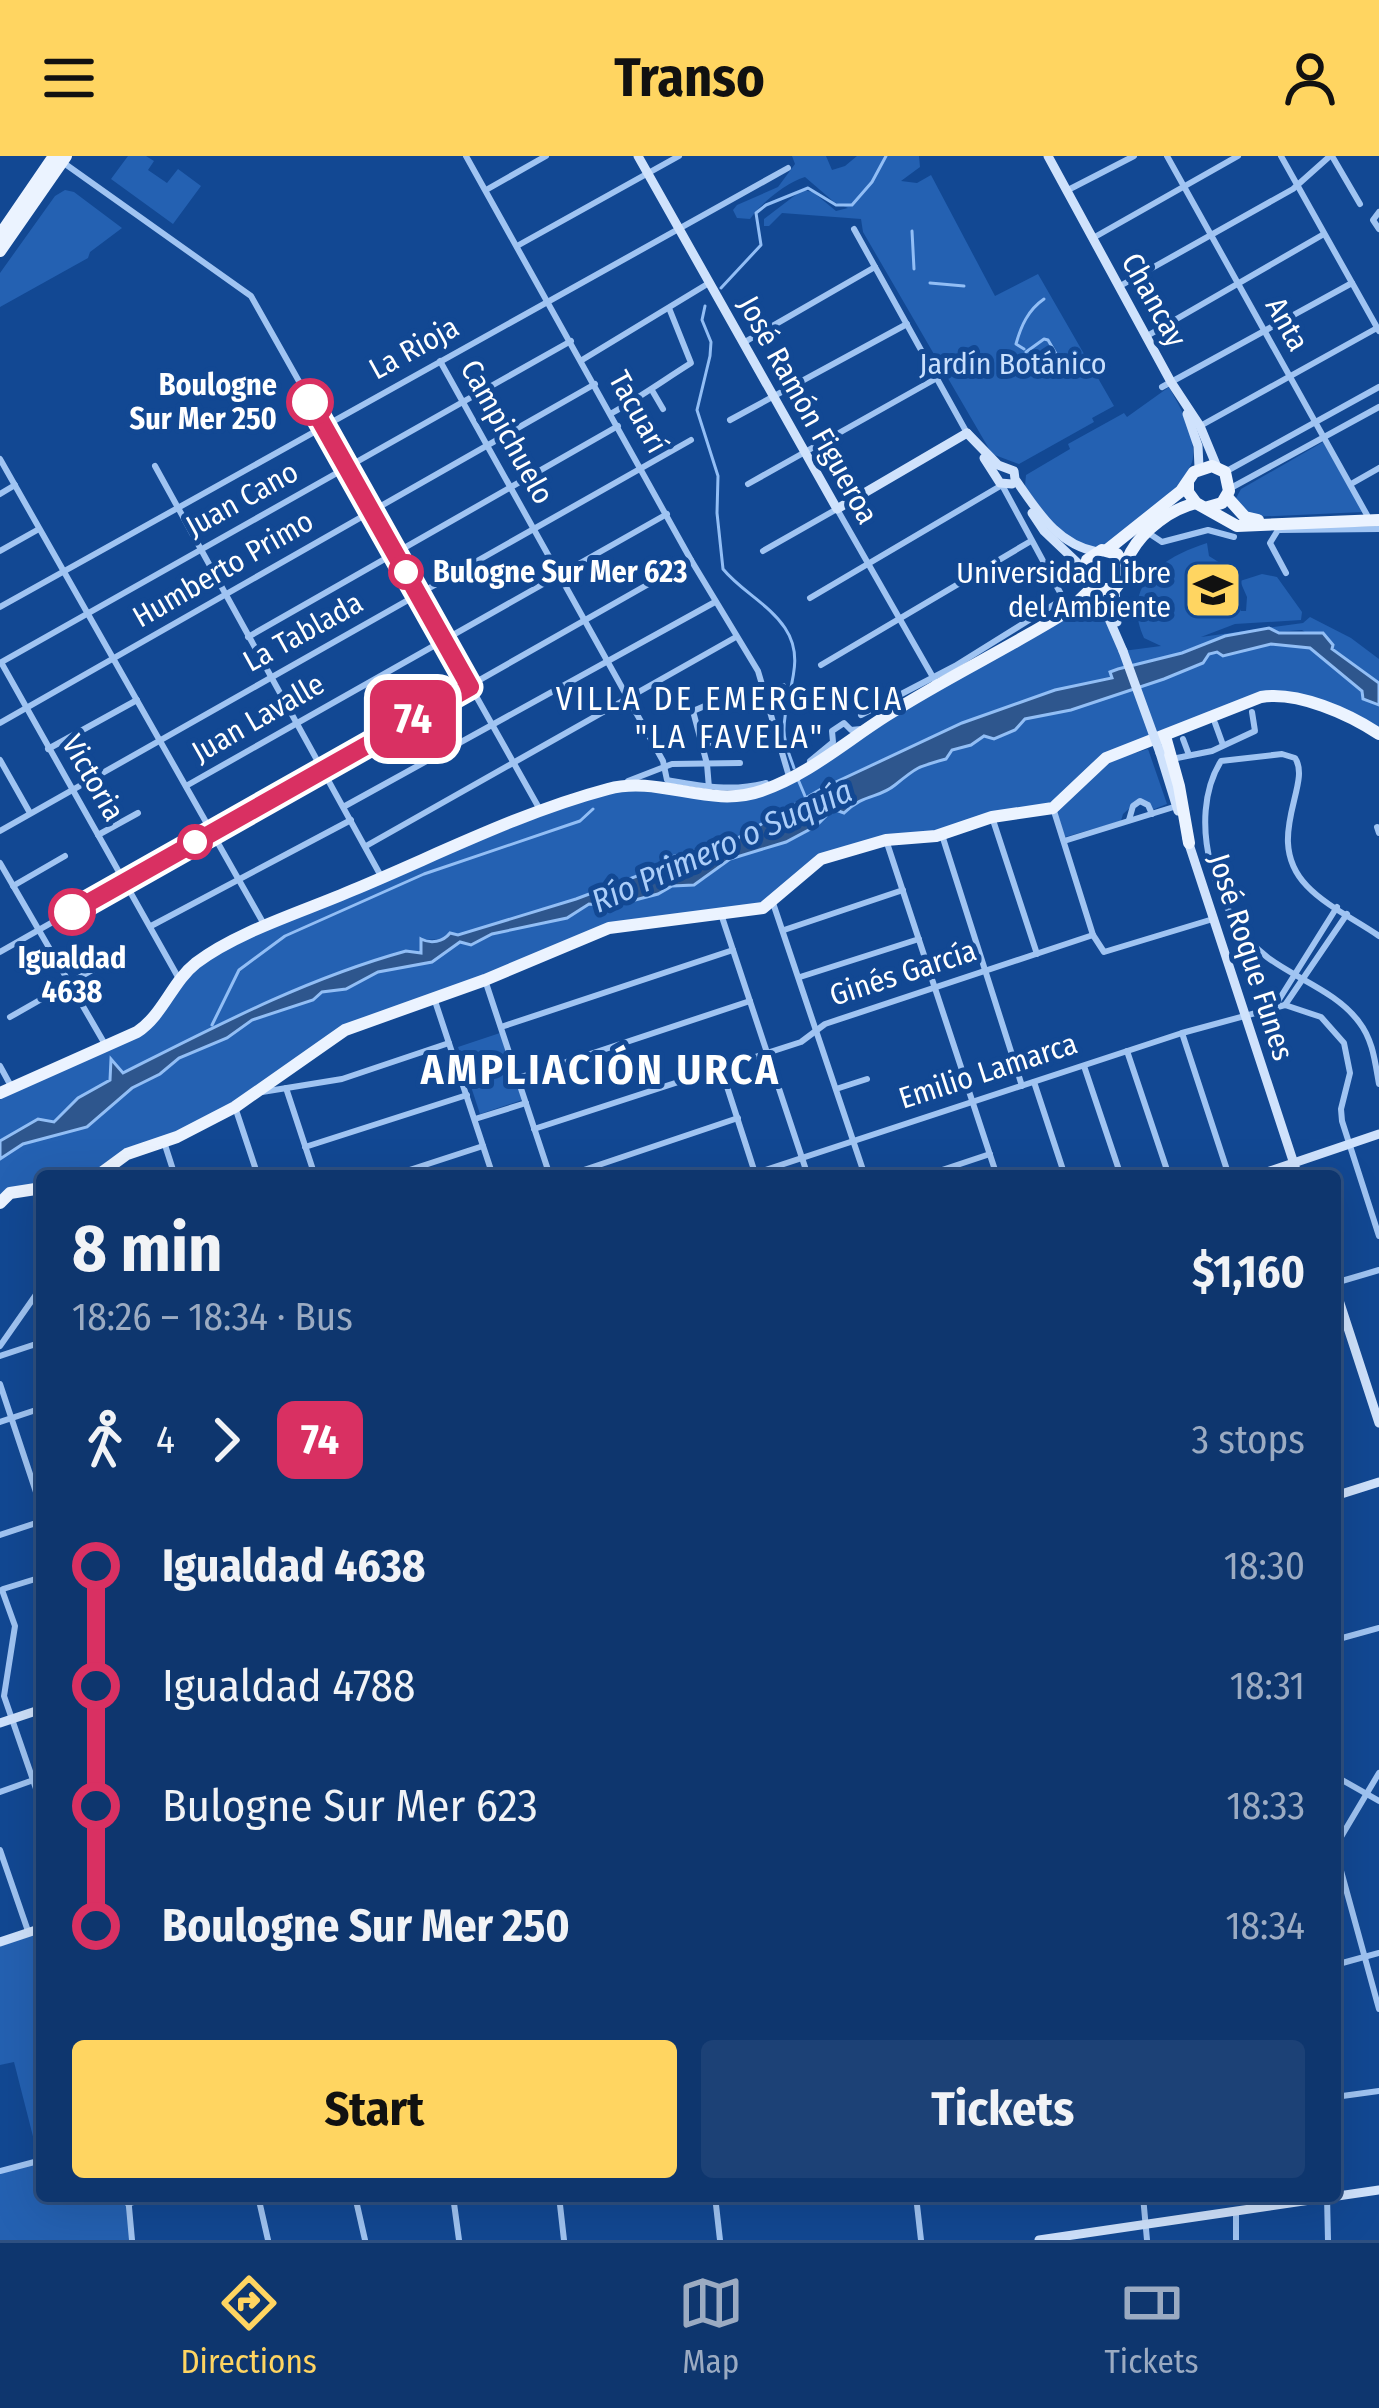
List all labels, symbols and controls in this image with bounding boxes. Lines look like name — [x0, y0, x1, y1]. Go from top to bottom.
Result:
icon: menu — [36, 45, 102, 111]
icon: person — [1277, 45, 1343, 111]
text: Transo — [614, 46, 765, 110]
street label: Chancay — [1114, 247, 1195, 354]
street label: José Ramón Figueroa — [730, 290, 886, 530]
street label: Anta — [1258, 291, 1316, 357]
street label: La Rioja — [363, 309, 465, 387]
park label: Jardín Botánico — [919, 346, 1107, 382]
street label: Campichuelo — [453, 354, 561, 510]
street label: Tacuarí — [601, 365, 675, 459]
place label: Boulogne Sur Mer 250 — [130, 367, 277, 437]
marker: Boulogne Sur Mer 250 — [288, 380, 332, 424]
street label: Juan Cano — [180, 454, 304, 544]
street label: Humberto Primo — [126, 503, 320, 635]
place label: Bulogne Sur Mer 623 — [433, 554, 687, 590]
place label: Universidad Libre del Ambiente — [956, 555, 1171, 625]
marker: Bulogne Sur Mer 623 — [390, 556, 422, 588]
school or university icon: Universidad Libre del Ambiente — [1182, 559, 1244, 621]
street label: La Tablada — [237, 584, 369, 680]
street label: Juan Lavalle — [186, 666, 330, 770]
district label: VILLA DE EMERGENCIA "LA FAVELA" — [556, 679, 904, 757]
line badge: 74 — [359, 680, 467, 758]
text: 74 — [394, 694, 432, 744]
street label: Victoria — [54, 728, 132, 828]
water label: Río Primero o Suquía — [585, 771, 859, 921]
unlabelled marker — [179, 826, 211, 858]
street label: José Roque Funes — [1201, 849, 1301, 1065]
marker: Igualdad 4638 — [50, 890, 94, 934]
street label: Ginés García — [825, 932, 981, 1014]
place label: Igualdad 4638 — [18, 940, 126, 1010]
street label: Emilio Lamarca — [894, 1025, 1082, 1117]
district label: AMPLIACIÓN URCA — [420, 1044, 781, 1095]
text: 8 min — [72, 1209, 223, 1288]
text: $1,160 — [1192, 1245, 1305, 1299]
text: 18:26 – 18:34 · Bus — [72, 1294, 353, 1340]
icon: walk — [72, 1407, 138, 1473]
icon: forward — [193, 1407, 259, 1473]
text: 74 — [301, 1415, 339, 1465]
text: 4 — [156, 1417, 175, 1463]
text: 3 stops — [1192, 1417, 1305, 1463]
text: Igualdad 4638 — [162, 1539, 425, 1593]
text: 18:30 — [1224, 1543, 1305, 1589]
text: Igualdad 4788 — [162, 1659, 415, 1713]
text: 18:31 — [1230, 1663, 1305, 1709]
text: Bulogne Sur Mer 623 — [162, 1779, 538, 1833]
text: 18:33 — [1226, 1783, 1305, 1829]
text: Boulogne Sur Mer 250 — [162, 1899, 570, 1953]
text: 18:34 — [1225, 1903, 1305, 1949]
button: Start — [72, 2040, 677, 2178]
button: Tickets — [701, 2040, 1305, 2178]
tab: Directions — [180, 2270, 317, 2382]
tab: Map — [678, 2270, 744, 2382]
tab: Tickets — [1105, 2270, 1199, 2382]

